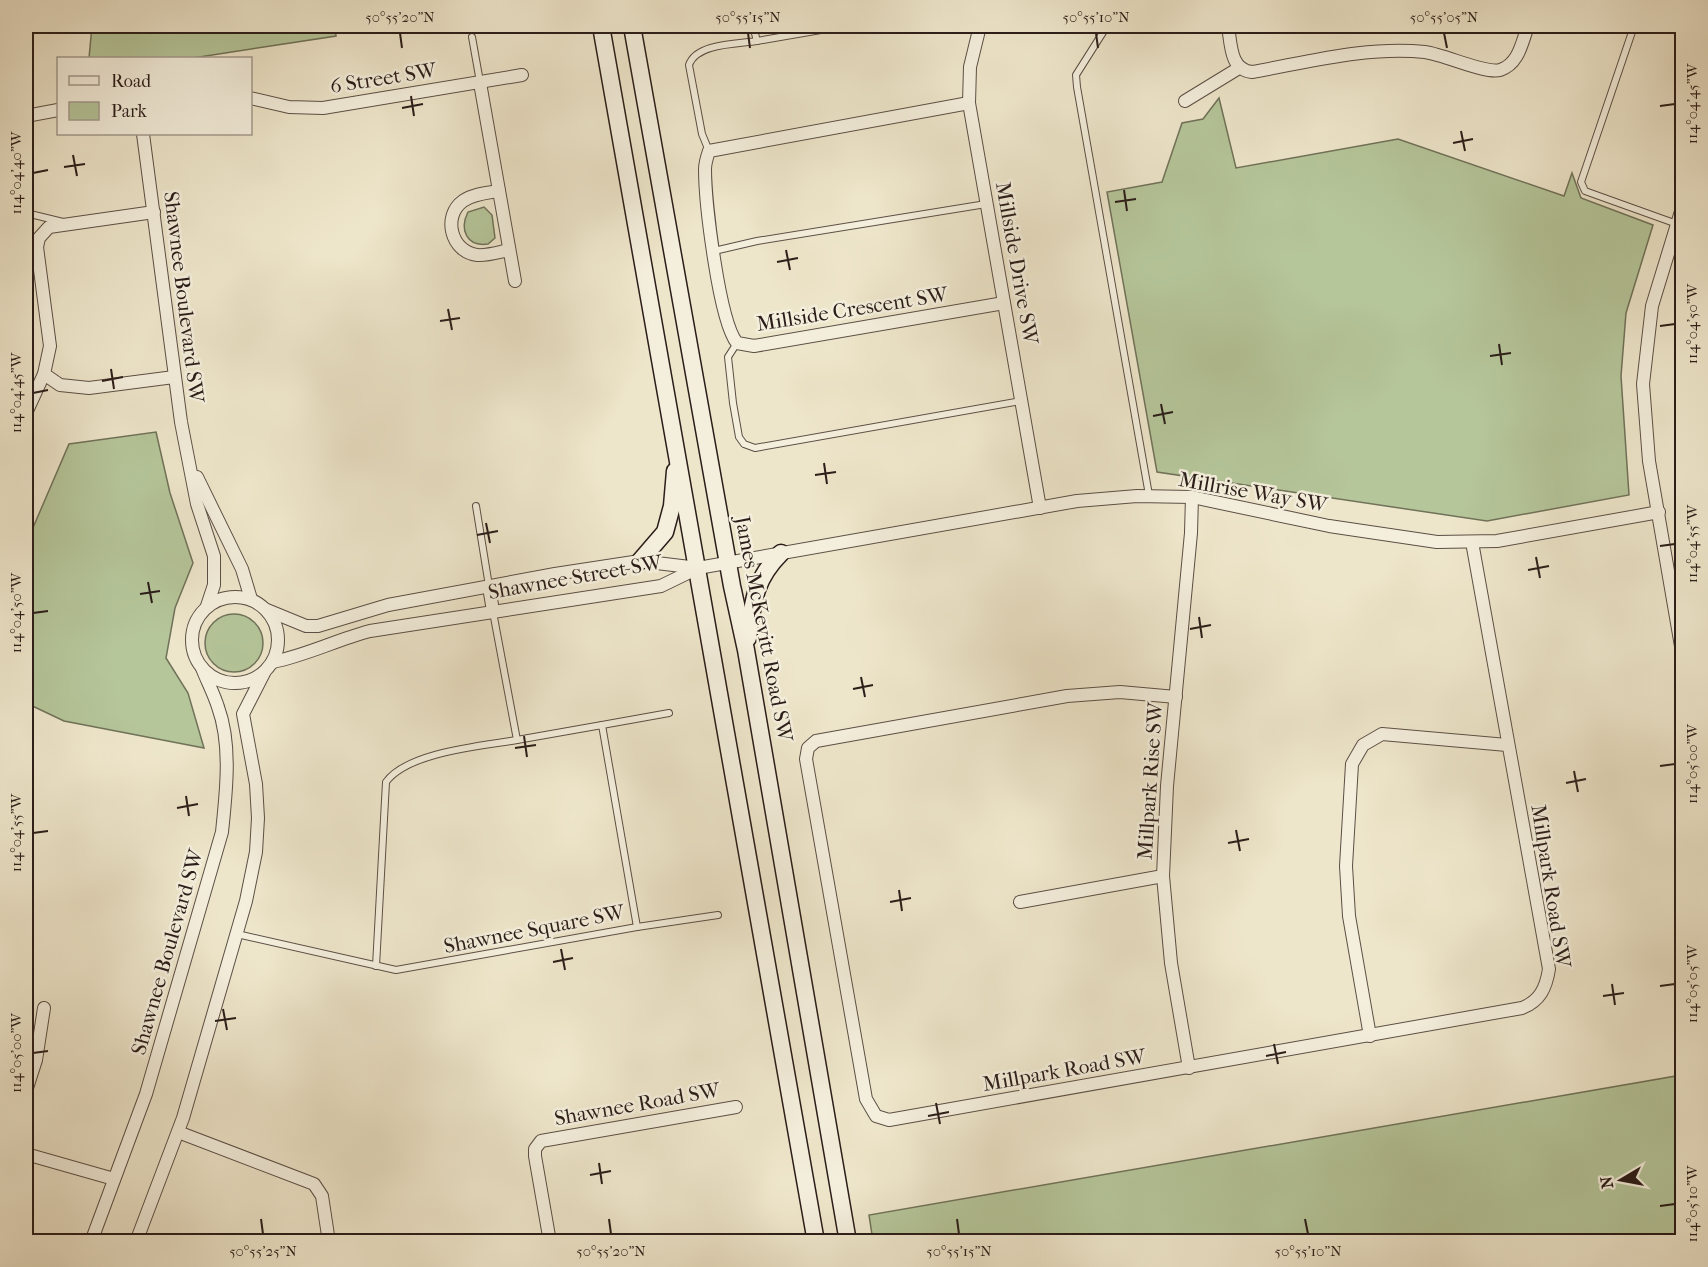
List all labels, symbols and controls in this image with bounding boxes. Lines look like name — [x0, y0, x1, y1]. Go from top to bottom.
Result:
text: 50°55'20"N — [365, 8, 435, 26]
text: 50°55'15"N — [715, 8, 781, 26]
text: 50°55'10"N — [1062, 8, 1130, 26]
text: 50°55'05"N — [1410, 8, 1479, 26]
legend — [57, 57, 252, 135]
street label: 6 Street SW — [328, 58, 439, 98]
text: 114°04'45"W — [1683, 62, 1701, 144]
text: Road — [111, 71, 151, 92]
text: Park — [111, 101, 148, 122]
text: 114°04'40"W — [7, 130, 25, 214]
street label: Millside Drive SW — [991, 180, 1043, 347]
street label: Shawnee Boulevard SW — [159, 190, 209, 405]
street label: Millside Crescent SW — [755, 282, 951, 336]
text: 114°04'50"W — [1683, 282, 1701, 364]
text: 114°04'45"W — [7, 351, 25, 433]
street label: Millrise Way SW — [1177, 467, 1331, 517]
text: 114°04'55"W — [1683, 503, 1701, 583]
street label: James McKevitt Road SW — [730, 512, 798, 745]
street label: Shawnee Street SW — [486, 550, 665, 604]
text: 114°04'50"W — [7, 571, 25, 653]
street label: Millpark Rise SW — [1133, 700, 1168, 861]
text: 114°05'00"W — [1683, 723, 1701, 804]
text: 114°04'55"W — [7, 792, 25, 872]
street label: Millpark Road SW — [1526, 803, 1576, 971]
street label: Shawnee Boulevard SW — [126, 845, 208, 1058]
street label: Shawnee Square SW — [442, 899, 628, 958]
text: 114°05'05"W — [1683, 944, 1701, 1023]
text: 114°05'00"W — [7, 1012, 25, 1093]
street label: Millpark Road SW — [981, 1044, 1149, 1096]
street label: Shawnee Road SW — [552, 1077, 723, 1130]
north arrow — [1591, 1150, 1651, 1210]
text: 114°05'10"W — [1683, 1164, 1701, 1243]
text: N — [1596, 1174, 1617, 1190]
text: 50°55'25"N — [229, 1242, 297, 1260]
text: 50°55'20"N — [576, 1242, 646, 1260]
text: 50°55'15"N — [926, 1242, 992, 1260]
text: 50°55'10"N — [1274, 1242, 1342, 1260]

